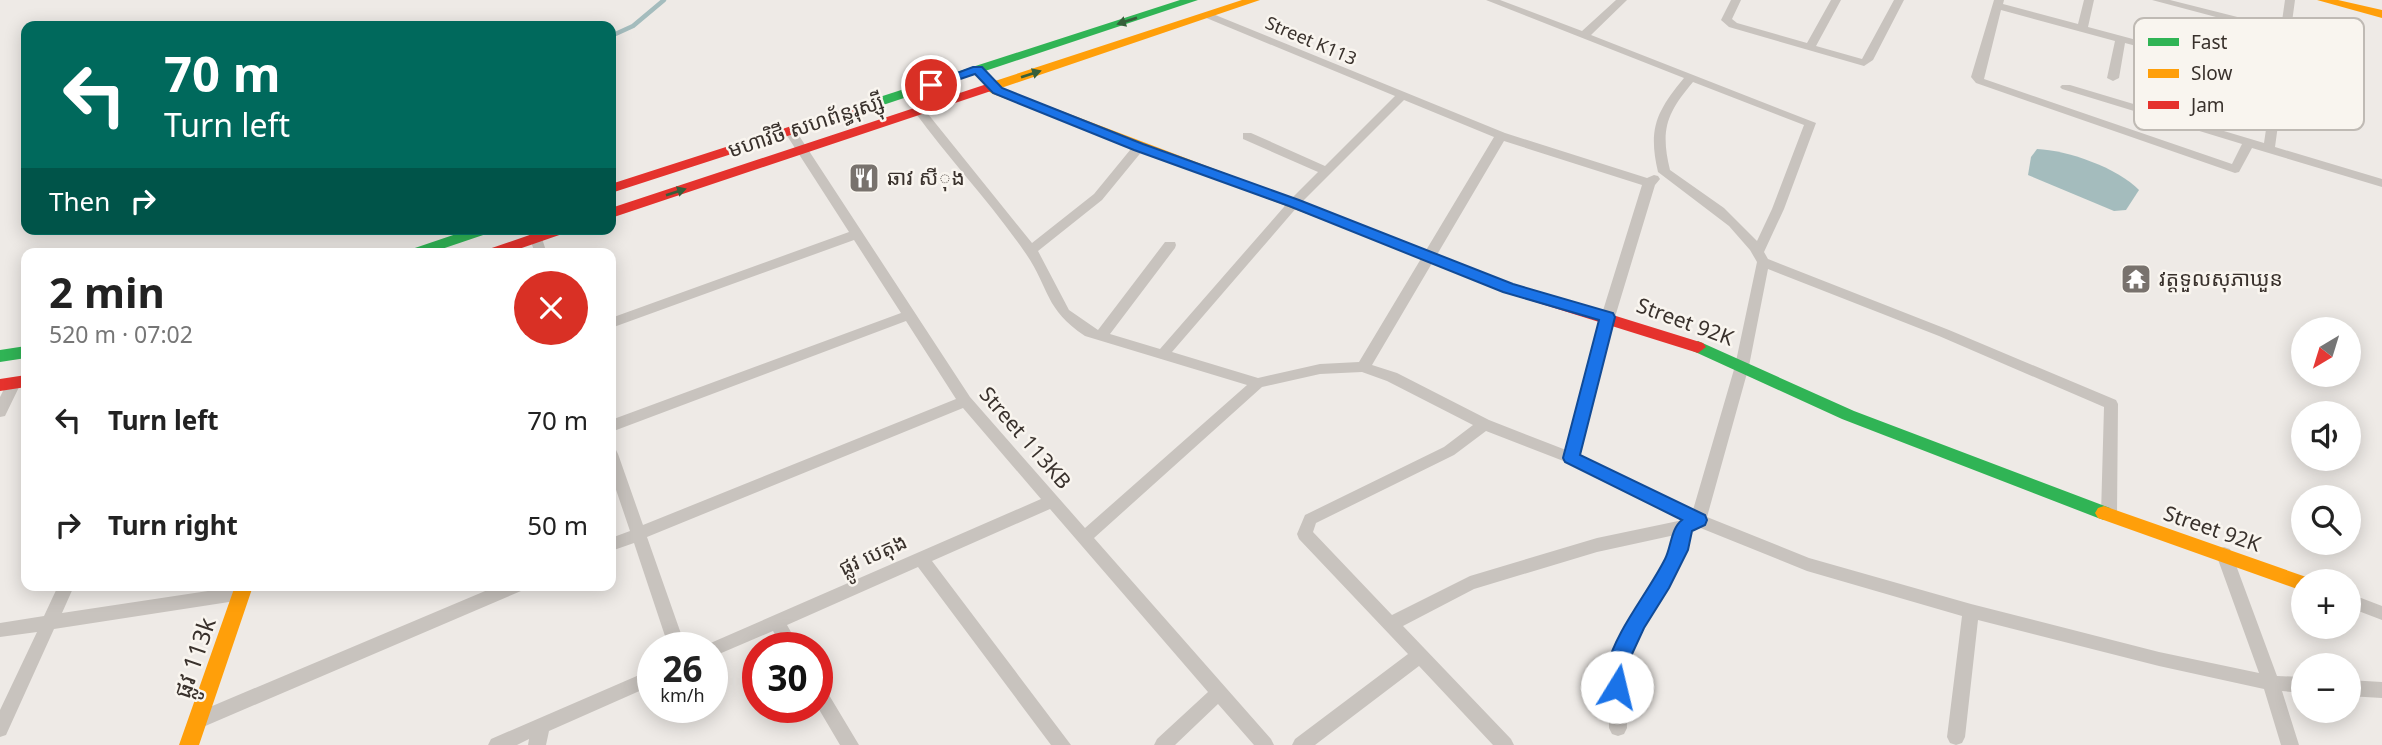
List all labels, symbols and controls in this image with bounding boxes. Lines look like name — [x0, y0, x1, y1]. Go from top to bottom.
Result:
street label: Street K113 — [1262, 10, 1361, 70]
one-way arrow — [1116, 16, 1137, 27]
legend — [2134, 18, 2364, 130]
text: Fast — [2191, 29, 2228, 55]
text: 70 m — [164, 40, 281, 106]
icon: left — [49, 49, 140, 140]
pin — [901, 55, 961, 115]
text: Slow — [2191, 60, 2232, 86]
icon: arrive — [912, 66, 950, 104]
one-way arrow — [1021, 68, 1042, 79]
street label: មហាវិថី សហព័ន្ធរុស្ស៊ី — [724, 87, 889, 169]
text: Jam — [2189, 92, 2225, 118]
text: Turn left — [164, 103, 290, 146]
restaurant icon: ឆាវ សីុង — [847, 161, 881, 195]
place label: ឆាវ សីុង — [887, 163, 965, 192]
icon: right — [124, 182, 162, 220]
text: Then — [49, 183, 110, 219]
one-way arrow — [665, 186, 686, 197]
temple icon: វត្តទួលសុភាឃួន — [2119, 262, 2153, 296]
text: 2 min — [49, 263, 165, 320]
place label: វត្តទួលសុភាឃួន — [2159, 264, 2283, 293]
button: close — [514, 271, 588, 345]
street label: Street 92K — [1633, 291, 1738, 352]
north arrow — [2291, 317, 2361, 387]
map controls — [2291, 317, 2361, 723]
text: 520 m · 07:02 — [49, 318, 193, 350]
street label: Street 113KB — [974, 380, 1078, 494]
icon: left — [49, 401, 87, 439]
button: sound — [2291, 401, 2361, 471]
text: Turn left — [108, 402, 219, 438]
text: 70 m — [527, 402, 588, 438]
button: search — [2291, 485, 2361, 555]
street label: Street 92K — [2160, 498, 2265, 558]
icon: right — [49, 506, 87, 544]
text: Turn right — [108, 507, 238, 543]
text: 50 m — [527, 507, 588, 543]
street label: ផ្លូវ បេតុង — [834, 527, 914, 587]
button: + — [2291, 569, 2361, 639]
street label: ផ្លូវ 113k — [164, 613, 230, 705]
speed limit sign: 30 — [742, 632, 833, 723]
text: 26 — [662, 645, 703, 692]
position arrow — [1580, 650, 1654, 724]
button: − — [2291, 653, 2361, 723]
text: km/h — [660, 683, 705, 707]

